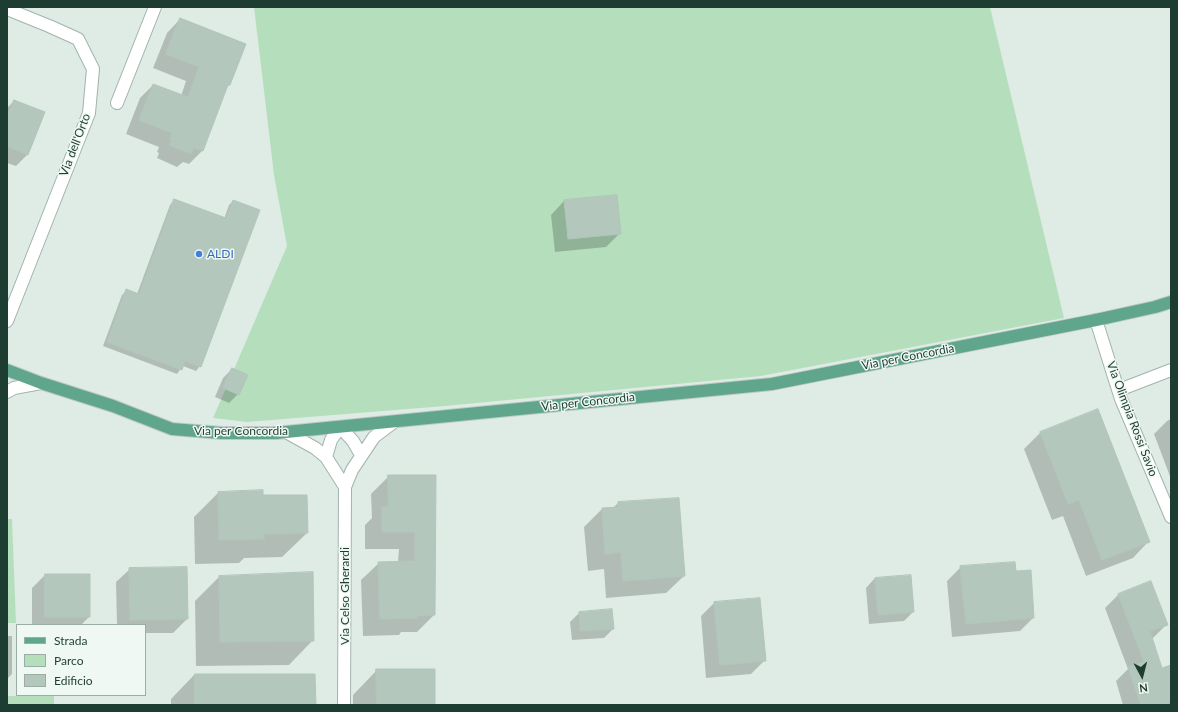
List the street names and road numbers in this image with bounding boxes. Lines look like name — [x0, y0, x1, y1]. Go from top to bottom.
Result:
street label: Via dell'Orto — [56, 112, 94, 178]
street label: Via per Concordia — [860, 341, 956, 373]
street label: Via Olimpia Rossi Savio — [1103, 359, 1161, 479]
street label: Via per Concordia — [540, 390, 636, 414]
street label: Via per Concordia — [194, 424, 288, 438]
street label: Via Celso Gherardi — [338, 547, 352, 645]

